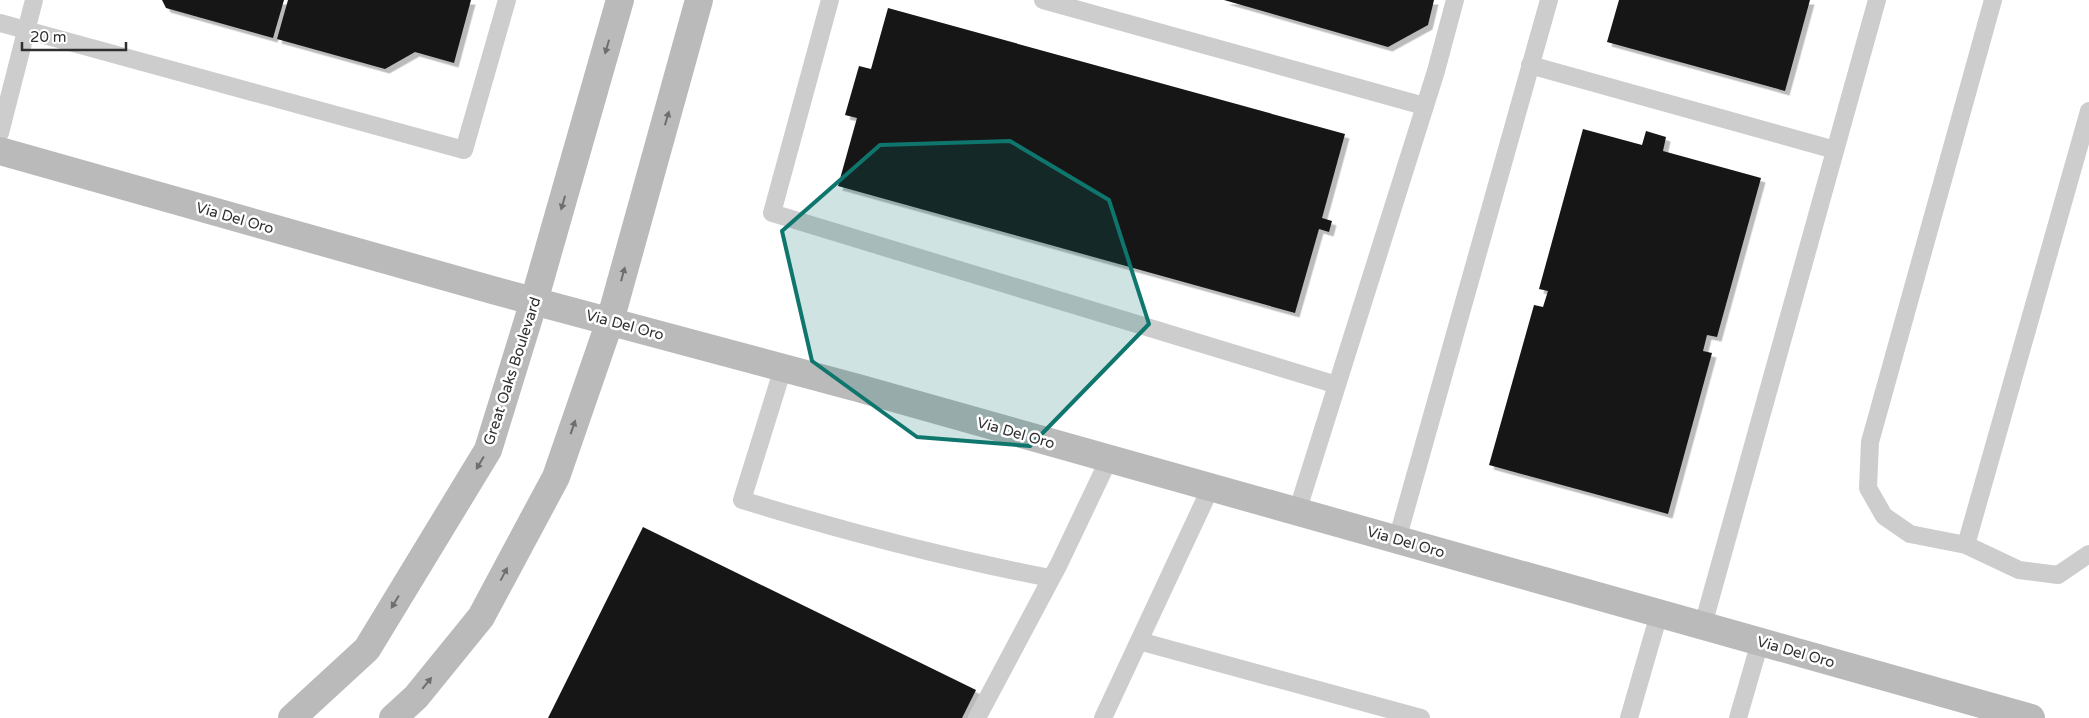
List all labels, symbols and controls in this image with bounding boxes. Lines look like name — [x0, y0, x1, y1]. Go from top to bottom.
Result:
scale bar — [22, 20, 126, 52]
text: 20 m — [30, 28, 67, 46]
one-way arrow — [603, 39, 611, 54]
one-way arrow — [663, 110, 671, 125]
one-way arrow — [558, 196, 566, 211]
street label: Via Del Oro — [194, 198, 276, 238]
one-way arrow — [620, 267, 628, 282]
street label: Great Oaks Boulevard — [480, 295, 544, 447]
street label: Via Del Oro — [584, 306, 666, 344]
street label: Via Del Oro — [975, 413, 1057, 453]
one-way arrow — [569, 419, 577, 434]
one-way arrow — [475, 457, 484, 470]
street label: Via Del Oro — [1365, 522, 1447, 562]
one-way arrow — [500, 566, 508, 581]
one-way arrow — [391, 596, 400, 609]
street label: Via Del Oro — [1755, 632, 1837, 672]
one-way arrow — [422, 677, 433, 690]

